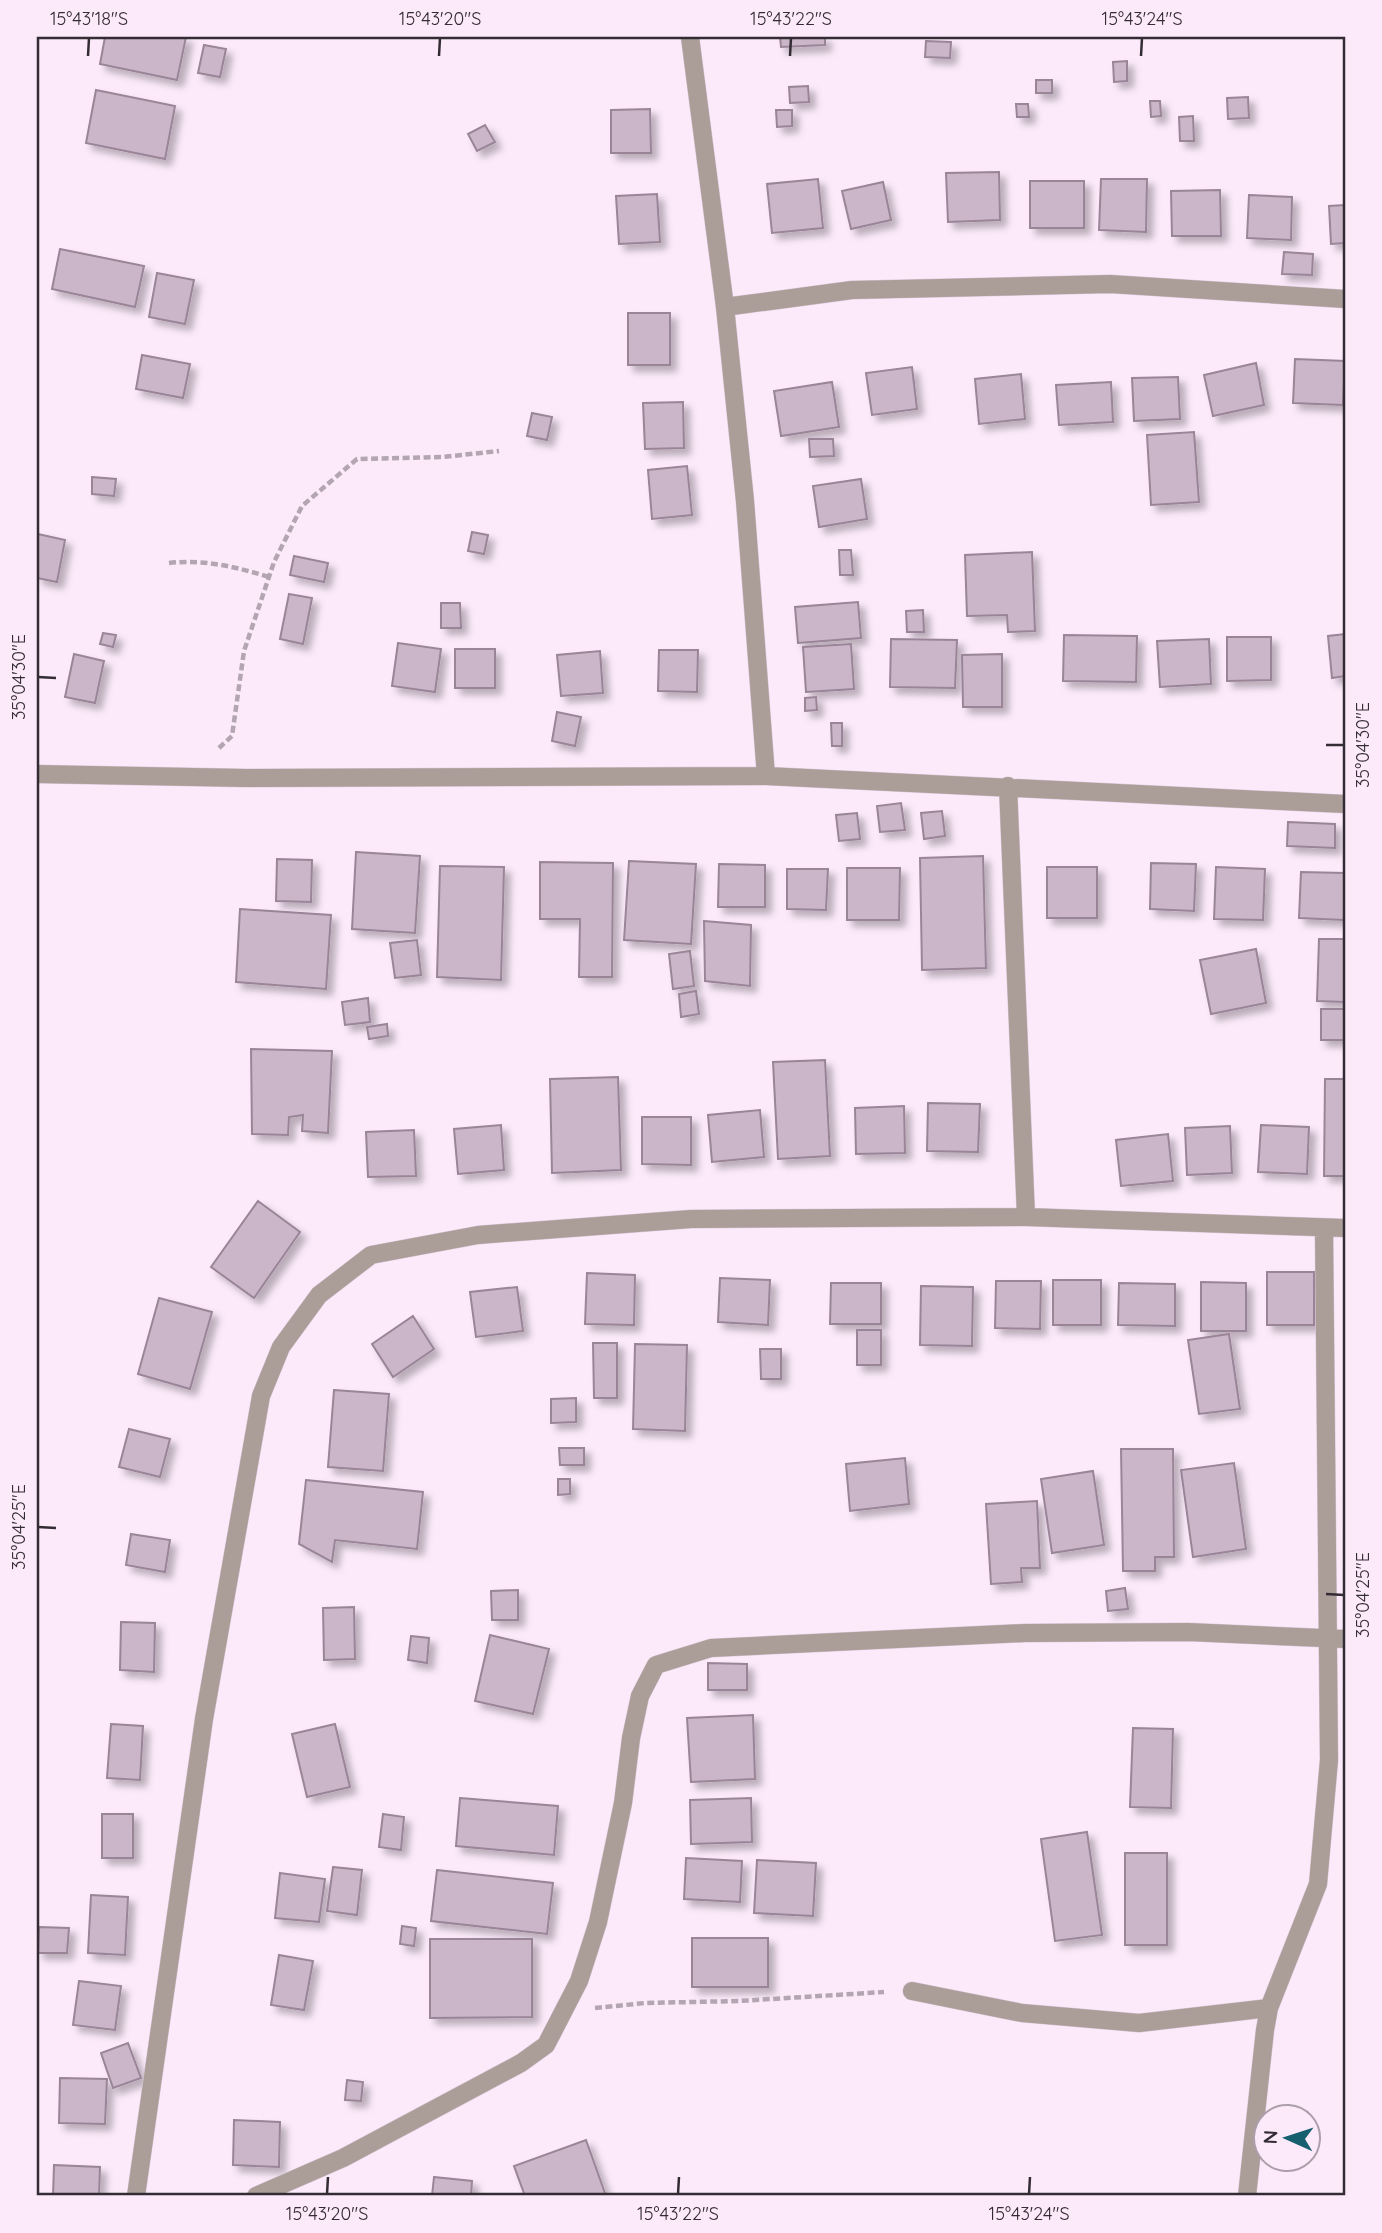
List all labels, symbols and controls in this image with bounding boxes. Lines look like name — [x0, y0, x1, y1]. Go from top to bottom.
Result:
text: 15°43'18"S — [50, 7, 128, 30]
text: 15°43'20"S — [399, 7, 481, 30]
text: 15°43'22"S — [750, 7, 832, 30]
text: 15°43'24"S — [1101, 7, 1183, 30]
text: 35°04'30"E — [7, 634, 30, 720]
text: 35°04'30"E — [1351, 702, 1374, 788]
text: 35°04'25"E — [7, 1484, 30, 1570]
text: 35°04'25"E — [1351, 1552, 1374, 1638]
north arrow — [1252, 2104, 1322, 2174]
text: N — [1258, 2130, 1282, 2145]
text: 15°43'20"S — [286, 2202, 368, 2225]
text: 15°43'22"S — [637, 2202, 719, 2225]
text: 15°43'24"S — [988, 2202, 1070, 2225]

